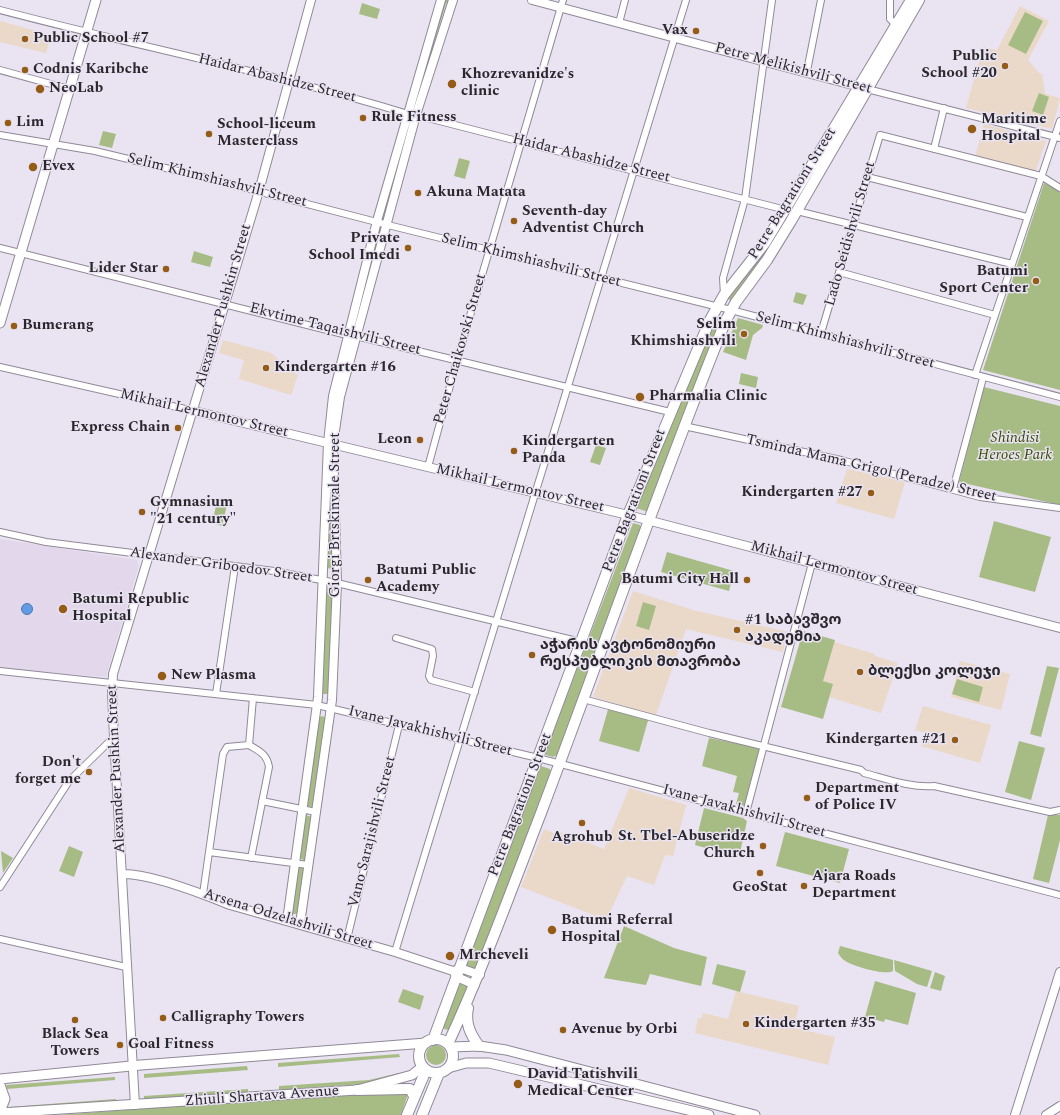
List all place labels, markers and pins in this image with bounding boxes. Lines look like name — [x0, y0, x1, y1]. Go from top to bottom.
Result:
place label: Vax — [662, 22, 688, 40]
marker: Vax — [691, 26, 701, 36]
place label: Public School #7 — [33, 30, 149, 48]
marker: Public School #7 — [20, 34, 30, 44]
place label: Public School #20 — [921, 48, 997, 83]
place label: Codnis Karibche — [33, 61, 149, 79]
marker: Public School #20 — [1000, 61, 1010, 71]
marker: Codnis Karibche — [20, 65, 30, 75]
place label: Khozrevanidze's clinic — [461, 66, 574, 101]
marker: Khozrevanidze's clinic — [446, 78, 458, 90]
place label: NeoLab — [49, 80, 103, 98]
marker: NeoLab — [34, 83, 46, 95]
place label: Rule Fitness — [371, 109, 457, 127]
place label: Maritime Hospital — [981, 111, 1047, 146]
marker: Rule Fitness — [358, 113, 368, 123]
place label: Lim — [16, 114, 44, 132]
place label: School-liceum Masterclass — [217, 116, 316, 151]
marker: Lim — [3, 118, 13, 128]
marker: Maritime Hospital — [966, 123, 978, 135]
marker: School-liceum Masterclass — [204, 129, 214, 139]
place label: Evex — [42, 158, 75, 176]
marker: Evex — [27, 161, 39, 173]
place label: Akuna Matata — [426, 184, 526, 202]
marker: Akuna Matata — [413, 188, 423, 198]
place label: Seventh-day Adventist Church — [522, 203, 644, 238]
marker: Seventh-day Adventist Church — [509, 216, 519, 226]
place label: Private School Imedi — [308, 230, 400, 265]
marker: Private School Imedi — [403, 243, 413, 253]
place label: Lider Star — [88, 260, 158, 278]
place label: Batumi Sport Center — [939, 263, 1028, 298]
marker: Lider Star — [161, 264, 171, 274]
marker: Batumi Sport Center — [1031, 276, 1041, 286]
place label: Selim Khimshiashvili — [630, 316, 736, 351]
place label: Bumerang — [22, 317, 94, 335]
marker: Bumerang — [9, 321, 19, 331]
marker: Selim Khimshiashvili — [739, 329, 749, 339]
place label: Kindergarten #16 — [274, 359, 396, 377]
marker: Kindergarten #16 — [261, 363, 271, 373]
place label: Pharmalia Clinic — [649, 388, 767, 406]
marker: Pharmalia Clinic — [634, 391, 646, 403]
place label: Express Chain — [70, 419, 170, 437]
marker: Express Chain — [173, 423, 183, 433]
place label: Leon — [377, 431, 412, 449]
place label: Kindergarten Panda — [522, 433, 615, 468]
marker: Leon — [415, 435, 425, 445]
marker: Kindergarten Panda — [509, 446, 519, 456]
place label: Kindergarten #27 — [741, 484, 863, 502]
marker: Kindergarten #27 — [866, 488, 876, 498]
place label: Gymnasium "21 century" — [150, 494, 236, 529]
marker: Gymnasium "21 century" — [137, 507, 147, 517]
place label: Batumi Public Academy — [376, 562, 476, 597]
place label: Batumi City Hall — [621, 571, 739, 589]
marker: Batumi Public Academy — [363, 575, 373, 585]
marker: Batumi City Hall — [742, 575, 752, 585]
place label: Batumi Republic Hospital — [72, 591, 189, 626]
marker: Batumi Republic Hospital — [57, 603, 69, 615]
place label: #1 საბავშვო აკადემია — [745, 612, 841, 647]
marker: #1 საბავშვო აკადემია — [732, 625, 742, 635]
place label: აჭარის ავტონომიური რესპუბლიკის მთავრობა — [540, 637, 741, 672]
marker: აჭარის ავტონომიური რესპუბლიკის მთავრობა — [527, 650, 537, 660]
place label: ბლექსი კოლეჯი — [868, 663, 1001, 681]
place label: New Plasma — [171, 667, 256, 685]
marker: ბლექსი კოლეჯი — [855, 667, 865, 677]
marker: New Plasma — [156, 670, 168, 682]
place label: Kindergarten #21 — [825, 731, 947, 749]
marker: Kindergarten #21 — [950, 735, 960, 745]
place label: Don't forget me — [15, 754, 81, 789]
marker: Don't forget me — [84, 767, 94, 777]
place label: Department of Police IV — [815, 780, 899, 815]
marker: Department of Police IV — [802, 793, 812, 803]
marker: Agrohub — [577, 818, 587, 828]
place label: St. Tbel-Abuseridze Church — [618, 828, 755, 863]
place label: Agrohub — [552, 829, 612, 847]
marker: St. Tbel-Abuseridze Church — [758, 841, 768, 851]
marker: GeoStat — [755, 868, 765, 878]
place label: Ajara Roads Department — [812, 868, 896, 903]
place label: GeoStat — [732, 879, 788, 897]
marker: Ajara Roads Department — [799, 881, 809, 891]
place label: Batumi Referral Hospital — [561, 912, 673, 947]
marker: Batumi Referral Hospital — [546, 924, 558, 936]
place label: Mrcheveli — [459, 947, 529, 965]
marker: Mrcheveli — [444, 950, 456, 962]
place label: Calligraphy Towers — [171, 1009, 304, 1027]
marker: Calligraphy Towers — [158, 1013, 168, 1023]
marker: Black Sea Towers — [70, 1015, 80, 1025]
place label: Kindergarten #35 — [754, 1015, 876, 1033]
marker: Kindergarten #35 — [741, 1019, 751, 1029]
place label: Avenue by Orbi — [571, 1021, 678, 1039]
marker: Avenue by Orbi — [558, 1025, 568, 1035]
place label: Black Sea Towers — [41, 1026, 109, 1061]
place label: Goal Fitness — [128, 1036, 214, 1054]
marker: Goal Fitness — [115, 1040, 125, 1050]
place label: David Tatishvili Medical Center — [527, 1066, 638, 1101]
marker: David Tatishvili Medical Center — [512, 1078, 524, 1090]

